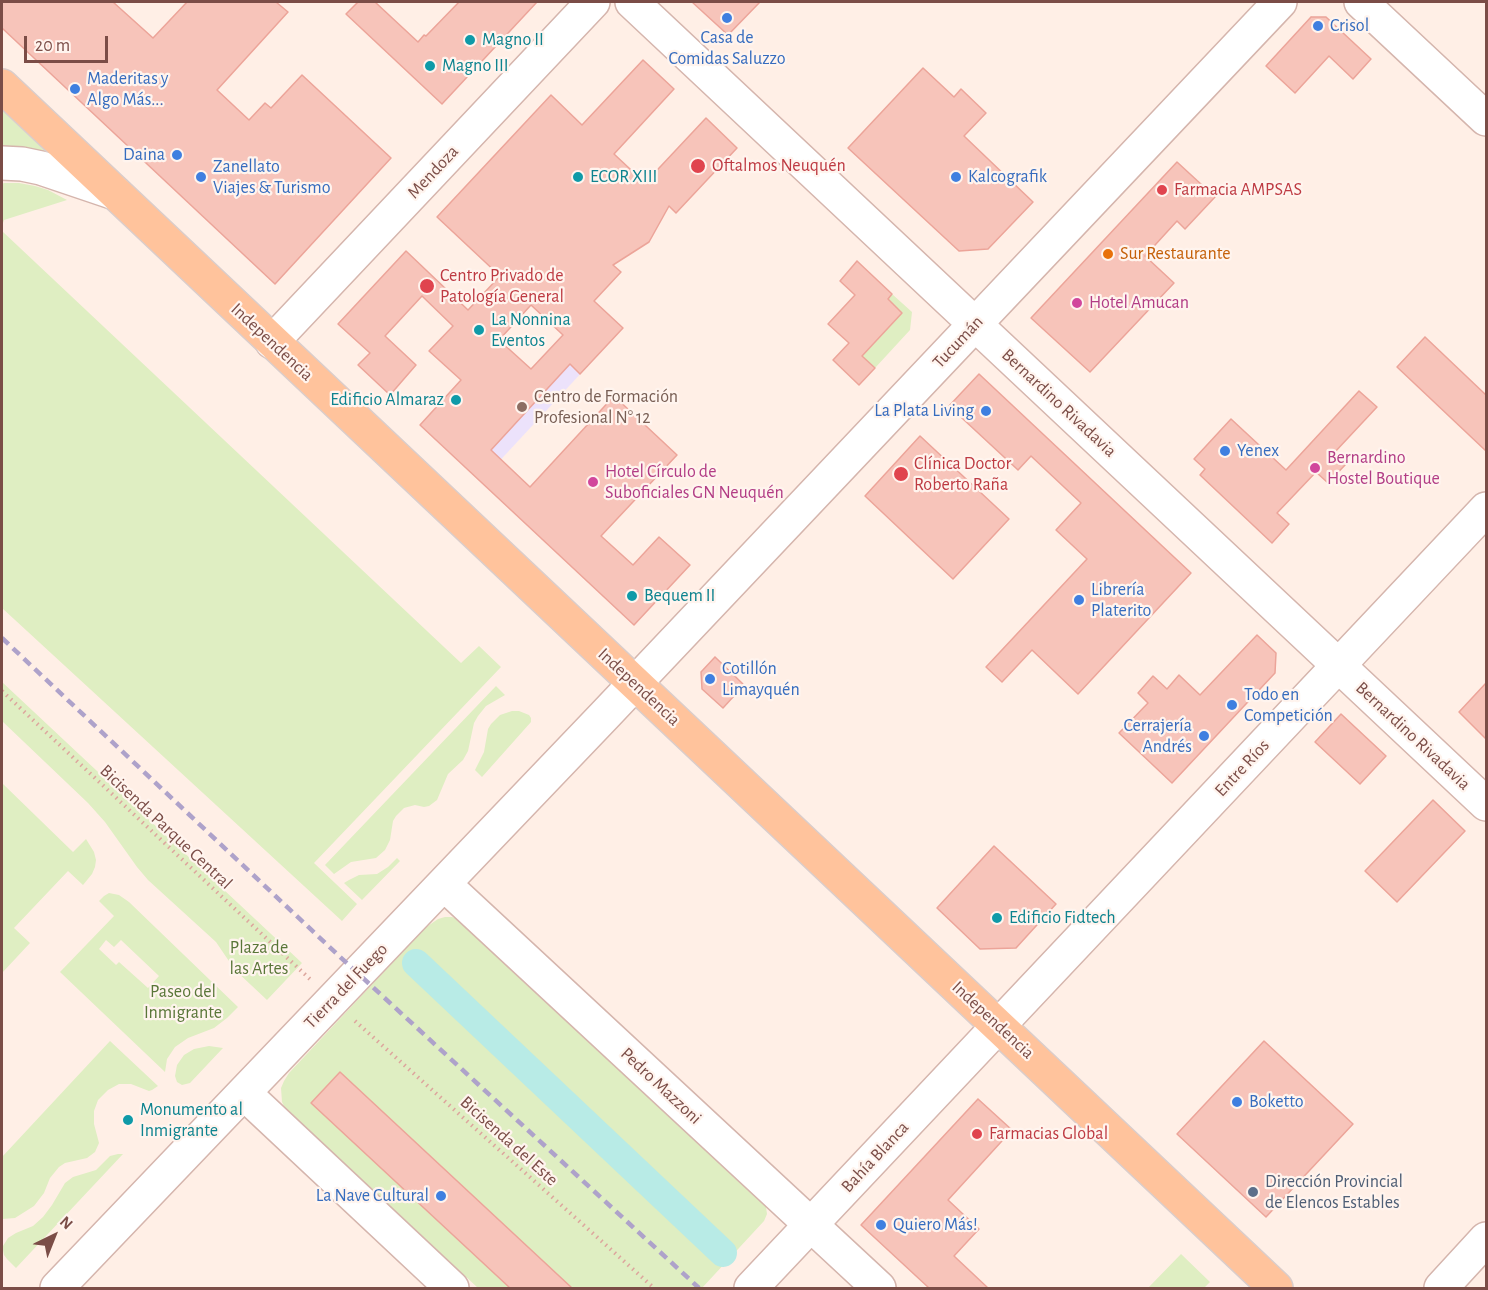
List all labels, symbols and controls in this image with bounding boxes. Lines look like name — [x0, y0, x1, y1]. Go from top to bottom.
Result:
marker: Casa de Comidas Saluzzo — [720, 11, 734, 25]
place label: Crisol — [1330, 15, 1369, 37]
marker: Crisol — [1311, 19, 1325, 33]
scale bar — [27, 24, 111, 62]
place label: Casa de Comidas Saluzzo — [668, 27, 786, 70]
place label: Magno II — [482, 29, 544, 51]
marker: Magno II — [463, 33, 477, 47]
text: 20 m — [35, 37, 70, 55]
place label: Magno III — [442, 55, 509, 77]
marker: Magno III — [423, 59, 437, 73]
place label: Maderitas y Algo Más... — [87, 68, 168, 110]
marker: Maderitas y Algo Más... — [68, 82, 82, 96]
street label: Mendoza — [403, 141, 463, 203]
place label: Daina — [123, 144, 165, 166]
marker: Daina — [170, 148, 184, 162]
place label: Oftalmos Neuquén — [712, 155, 846, 177]
place label: Zanellato Viajes & Turismo — [213, 156, 331, 198]
marker: Oftalmos Neuquén — [689, 157, 707, 175]
place label: ECOR XIII — [590, 166, 657, 188]
place label: Kalcografik — [968, 166, 1047, 188]
marker: Zanellato Viajes & Turismo — [194, 170, 208, 184]
marker: ECOR XIII — [571, 170, 585, 184]
marker: Kalcografik — [949, 170, 963, 184]
place label: Farmacia AMPSAS — [1174, 179, 1302, 201]
marker: Farmacia AMPSAS — [1155, 183, 1169, 197]
place label: Sur Restaurante — [1120, 243, 1230, 265]
marker: Sur Restaurante — [1101, 247, 1115, 261]
place label: Centro Privado de Patología General — [440, 265, 564, 308]
marker: Centro Privado de Patología General — [418, 277, 436, 295]
place label: Hotel Amucan — [1089, 292, 1189, 314]
marker: Hotel Amucan — [1070, 296, 1084, 310]
street label: Independencia — [226, 298, 318, 386]
place label: La Nonnina Eventos — [491, 309, 571, 352]
street label: Tucumán — [928, 311, 988, 373]
marker: La Nonnina Eventos — [472, 323, 486, 337]
street label: Bernardino Rivadavia — [997, 344, 1121, 462]
place label: Centro de Formación Profesional N° 12 — [534, 386, 678, 428]
place label: Edificio Almaraz — [330, 389, 444, 411]
marker: Edificio Almaraz — [449, 393, 463, 407]
marker: Centro de Formación Profesional N° 12 — [515, 400, 529, 414]
place label: La Plata Living — [874, 400, 974, 422]
marker: La Plata Living — [979, 404, 993, 418]
place label: Yenex — [1237, 440, 1279, 462]
marker: Yenex — [1218, 444, 1232, 458]
place label: Bernardino Hostel Boutique — [1327, 447, 1440, 490]
place label: Clínica Doctor Roberto Raña — [914, 453, 1011, 496]
place label: Hotel Círculo de Suboficiales GN Neuquén — [605, 461, 784, 504]
marker: Bernardino Hostel Boutique — [1308, 461, 1322, 475]
marker: Clínica Doctor Roberto Raña — [892, 465, 910, 483]
marker: Hotel Círculo de Suboficiales GN Neuquén — [586, 475, 600, 489]
place label: Librería Platerito — [1091, 579, 1151, 622]
place label: Bequem II — [644, 585, 715, 607]
marker: Bequem II — [625, 589, 639, 603]
marker: Librería Platerito — [1072, 593, 1086, 607]
street label: Independencia — [593, 643, 685, 731]
place label: Cotillón Limayquén — [722, 658, 800, 700]
marker: Cotillón Limayquén — [703, 672, 717, 686]
street label: Bernardino Rivadavia — [1351, 677, 1475, 795]
place label: Todo en Competición — [1244, 684, 1333, 726]
marker: Todo en Competición — [1225, 698, 1239, 712]
place label: Cerrajería Andrés — [1123, 715, 1192, 758]
marker: Cerrajería Andrés — [1197, 729, 1211, 743]
street label: Entre Ríos — [1210, 735, 1274, 801]
street label: Bicisenda Parque Central — [95, 760, 237, 894]
place label: Edificio Fidtech — [1009, 907, 1116, 929]
marker: Edificio Fidtech — [990, 911, 1004, 925]
park label: Plaza de las Artes — [230, 937, 288, 980]
street label: Tierra del Fuego — [300, 939, 392, 1033]
street label: Independencia — [947, 976, 1039, 1064]
park label: Paseo del Inmigrante — [144, 981, 222, 1024]
street label: Pedro Mazzoni — [616, 1043, 706, 1129]
street label: Bicisenda del Este — [456, 1091, 562, 1191]
place label: Boketto — [1249, 1091, 1304, 1113]
marker: Boketto — [1230, 1095, 1244, 1109]
place label: Monumento al Inmigrante — [140, 1099, 243, 1142]
marker: Monumento al Inmigrante — [121, 1113, 135, 1127]
street label: Bahía Blanca — [837, 1117, 913, 1197]
place label: Farmacias Global — [989, 1123, 1108, 1145]
marker: Farmacias Global — [970, 1127, 984, 1141]
place label: Dirección Provincial de Elencos Estables — [1265, 1171, 1403, 1214]
place label: La Nave Cultural — [316, 1185, 429, 1207]
marker: Dirección Provincial de Elencos Estables — [1246, 1185, 1260, 1199]
marker: La Nave Cultural — [434, 1189, 448, 1203]
north arrow — [24, 1206, 84, 1266]
text: N — [57, 1213, 76, 1232]
place label: Quiero Más! — [893, 1214, 978, 1236]
marker: Quiero Más! — [874, 1218, 888, 1232]

